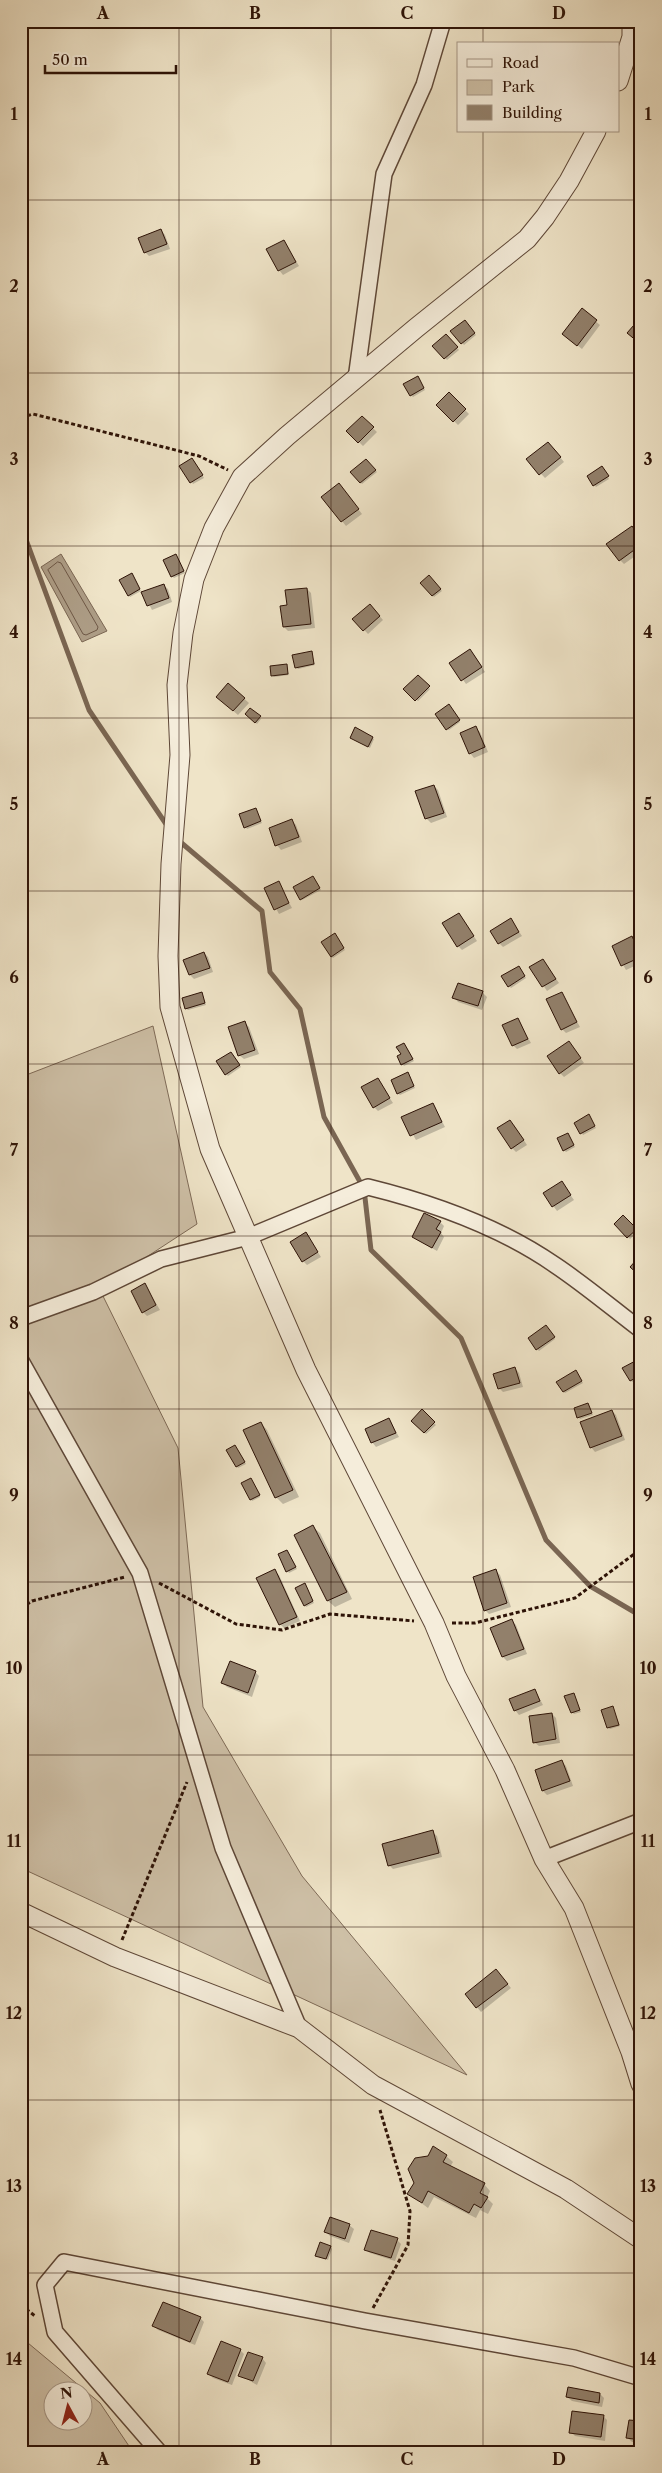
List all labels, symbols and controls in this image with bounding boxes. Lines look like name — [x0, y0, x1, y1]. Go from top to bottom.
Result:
text: A — [96, 3, 110, 23]
text: B — [249, 3, 261, 23]
text: C — [401, 3, 413, 23]
text: D — [552, 3, 566, 23]
scale bar — [45, 42, 176, 74]
legend — [457, 42, 620, 132]
text: 50 m — [52, 50, 88, 69]
text: Road — [502, 53, 539, 72]
text: Park — [502, 77, 536, 96]
text: Building — [502, 103, 562, 122]
text: 1 — [10, 104, 18, 124]
text: 1 — [644, 104, 652, 124]
text: 2 — [9, 276, 19, 296]
text: 2 — [643, 276, 653, 296]
text: 3 — [9, 449, 19, 469]
text: 3 — [643, 449, 653, 469]
text: 4 — [9, 622, 19, 642]
text: 4 — [643, 622, 653, 642]
text: 5 — [10, 794, 19, 814]
text: 5 — [644, 794, 653, 814]
text: 6 — [9, 967, 19, 987]
text: 6 — [643, 967, 653, 987]
text: 7 — [10, 1140, 19, 1160]
text: 7 — [644, 1140, 653, 1160]
text: 8 — [9, 1313, 19, 1333]
text: 8 — [643, 1313, 653, 1333]
text: 9 — [9, 1485, 19, 1505]
text: 9 — [643, 1485, 653, 1505]
text: 10 — [5, 1658, 23, 1678]
text: 10 — [639, 1658, 657, 1678]
text: 11 — [7, 1831, 22, 1851]
text: 11 — [641, 1831, 656, 1851]
text: 12 — [6, 2003, 22, 2023]
text: 12 — [640, 2003, 656, 2023]
text: 13 — [6, 2176, 22, 2196]
text: 13 — [640, 2176, 656, 2196]
text: 14 — [6, 2349, 22, 2369]
text: 14 — [640, 2349, 656, 2369]
north arrow — [42, 2380, 92, 2430]
text: N — [59, 2383, 74, 2403]
text: A — [96, 2449, 110, 2469]
text: B — [249, 2449, 261, 2469]
text: C — [401, 2449, 413, 2469]
text: D — [552, 2449, 566, 2469]

